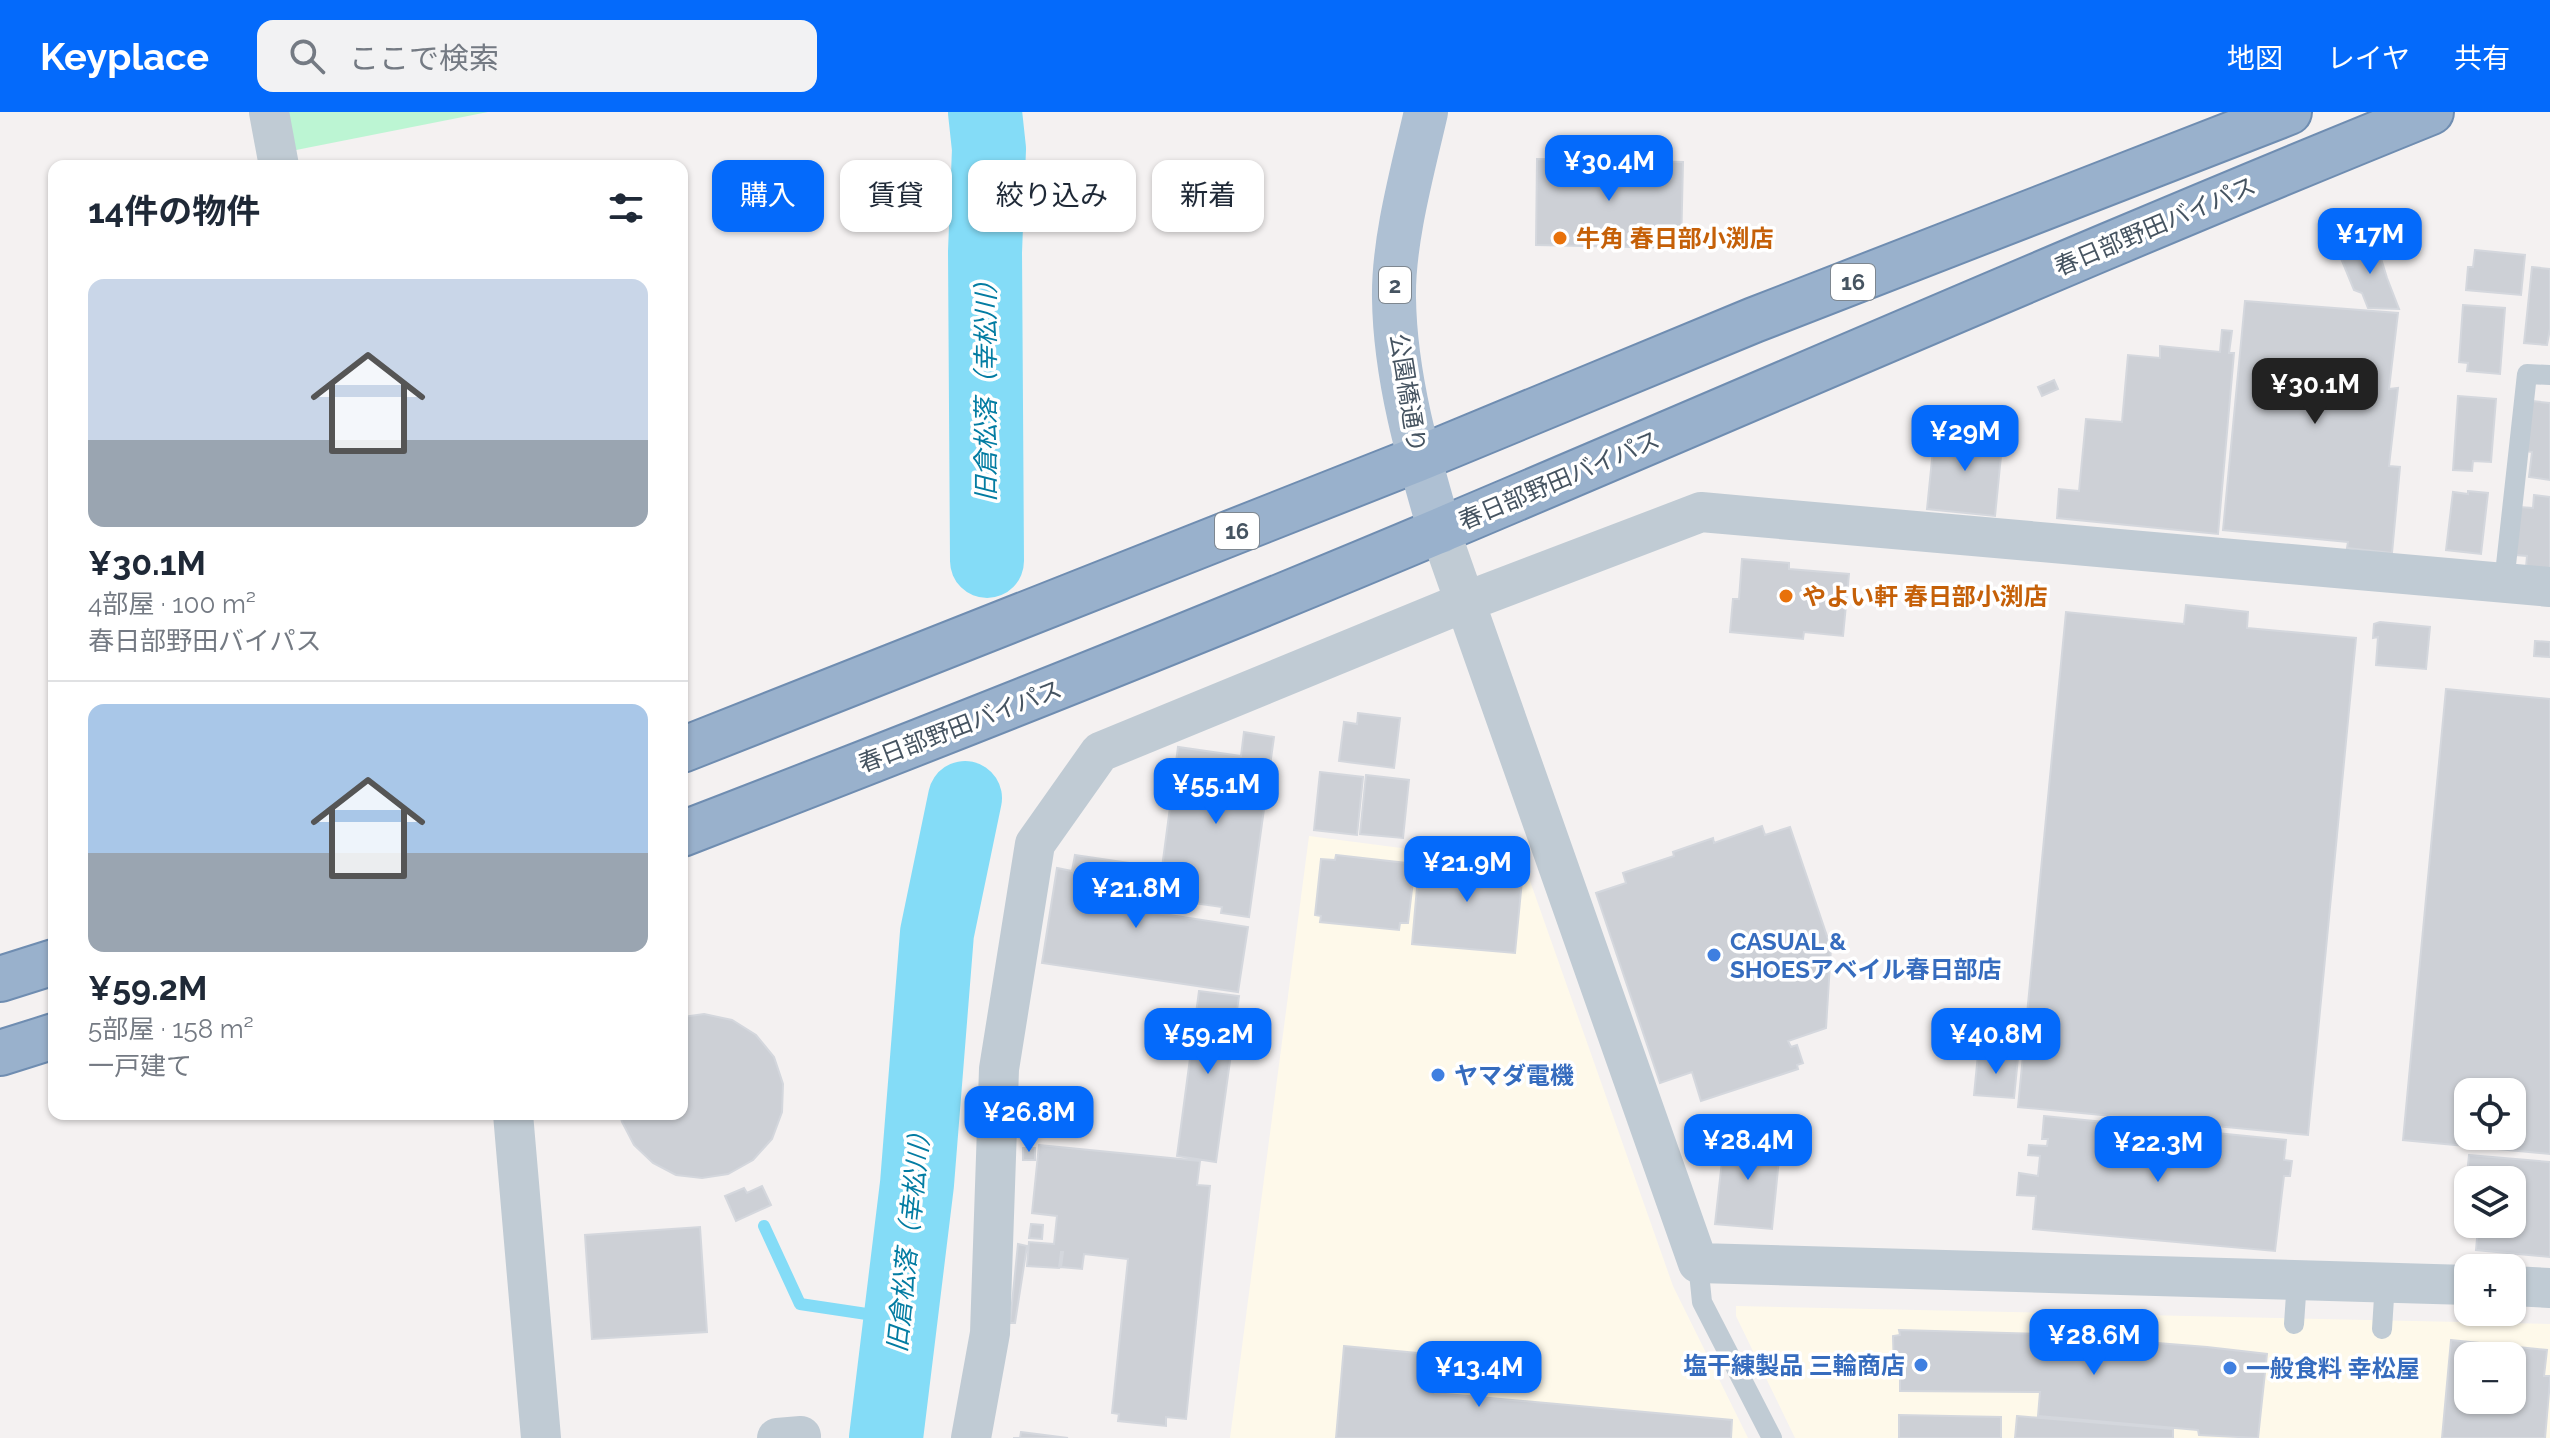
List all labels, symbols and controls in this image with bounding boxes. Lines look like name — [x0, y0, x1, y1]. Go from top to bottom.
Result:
search box — [257, 20, 817, 92]
text: Keyplace — [40, 34, 209, 79]
icon: search — [285, 34, 329, 78]
text: ここで検索 — [349, 41, 499, 76]
text: 地図 — [2227, 42, 2283, 75]
text: レイヤ — [2327, 42, 2410, 75]
text: 共有 — [2454, 42, 2510, 75]
pin: ¥30.4M — [1544, 135, 1674, 203]
text: ¥30.4M — [1563, 146, 1655, 176]
chip: 購入 — [712, 160, 824, 232]
chip: 賃貸 — [840, 160, 952, 232]
chip: 絞り込み — [968, 160, 1136, 232]
chip: 新着 — [1152, 160, 1264, 232]
street label: 春日部野田バイパス — [2050, 171, 2260, 281]
icon: filters — [604, 186, 648, 230]
text: 14件の物件 — [88, 191, 260, 231]
pin: ¥17M — [2323, 208, 2417, 276]
text: ¥17M — [2336, 219, 2404, 249]
place label: 牛角 春日部小渕店 — [1576, 224, 1774, 253]
marker: 牛角 春日部小渕店 — [1551, 229, 1569, 247]
road number: 16 — [1831, 264, 1875, 300]
road number: 2 — [1379, 267, 1411, 303]
water label: 旧倉松落（幸松川） — [971, 268, 1001, 502]
icon: home — [296, 331, 440, 475]
street label: 公園橋通り — [1384, 331, 1432, 455]
pin: ¥30.1M — [2250, 358, 2380, 426]
text: ¥30.1M — [2270, 369, 2360, 399]
pin: ¥29M — [1918, 405, 2012, 473]
text: ¥29M — [1930, 416, 2000, 446]
street label: 春日部野田バイパス — [1454, 425, 1664, 535]
road number: 16 — [1215, 513, 1259, 549]
text: ¥30.1M — [88, 543, 206, 583]
place label: やよい軒 春日部小渕店 — [1802, 582, 2048, 611]
marker: やよい軒 春日部小渕店 — [1777, 587, 1795, 605]
text: 4部屋 · 100 m² — [88, 589, 256, 619]
text: 春日部野田バイパス — [88, 626, 321, 656]
street label: 春日部野田バイパス — [854, 674, 1066, 778]
icon: home — [296, 756, 440, 900]
pin: ¥55.1M — [1151, 758, 1281, 826]
text: ¥55.1M — [1172, 769, 1260, 799]
pin: ¥21.9M — [1402, 836, 1532, 904]
text: ¥21.9M — [1422, 847, 1512, 877]
pin: ¥21.8M — [1071, 862, 1201, 930]
text: ¥21.8M — [1091, 873, 1181, 903]
place label: CASUAL & SHOESアベイル春日部店 — [1730, 927, 2001, 984]
marker: CASUAL & SHOESアベイル春日部店 — [1705, 946, 1723, 964]
text: ¥59.2M — [88, 968, 207, 1008]
pin: ¥59.2M — [1143, 1008, 1273, 1076]
pin: ¥40.8M — [1931, 1008, 2061, 1076]
text: 5部屋 · 158 m² — [88, 1014, 254, 1044]
text: ¥59.2M — [1162, 1019, 1254, 1049]
text: ¥40.8M — [1949, 1019, 2043, 1049]
text: 一戸建て — [88, 1051, 192, 1081]
place label: ヤマダ電機 — [1454, 1061, 1574, 1090]
marker: ヤマダ電機 — [1429, 1066, 1447, 1084]
map controls — [2454, 1078, 2526, 1414]
button: locate — [2454, 1078, 2526, 1150]
pin: ¥26.8M — [964, 1086, 1094, 1154]
text: ¥26.8M — [982, 1097, 1076, 1127]
pin: ¥28.4M — [1683, 1114, 1813, 1182]
pin: ¥22.3M — [2093, 1116, 2223, 1184]
water label: 旧倉松落（幸松川） — [882, 1118, 936, 1354]
text: ¥28.4M — [1702, 1125, 1794, 1155]
text: ¥22.3M — [2113, 1127, 2203, 1157]
button: layers — [2454, 1166, 2526, 1238]
button: + — [2454, 1254, 2526, 1326]
pin: ¥28.6M — [2029, 1309, 2159, 1377]
text: ¥28.6M — [2047, 1320, 2141, 1350]
pin: ¥13.4M — [1414, 1341, 1544, 1409]
button: − — [2454, 1342, 2526, 1414]
place label: 塩干練製品 三輪商店 — [1683, 1351, 1905, 1380]
text: ¥13.4M — [1434, 1352, 1524, 1382]
place label: 一般食料 幸松屋 — [2246, 1354, 2420, 1383]
marker: 塩干練製品 三輪商店 — [1912, 1356, 1930, 1374]
marker: 一般食料 幸松屋 — [2221, 1359, 2239, 1377]

